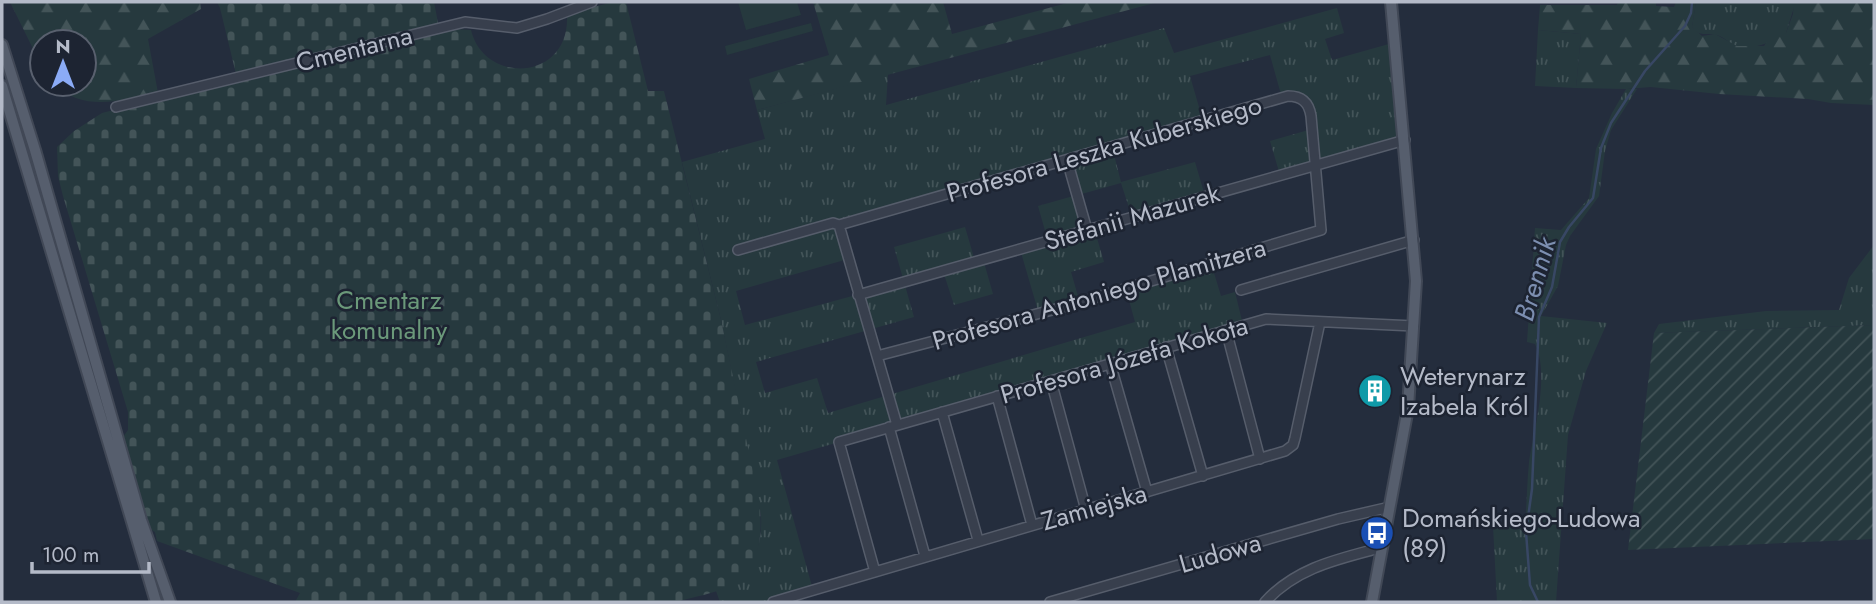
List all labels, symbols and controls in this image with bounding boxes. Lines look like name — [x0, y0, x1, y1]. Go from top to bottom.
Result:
street label: Cmentarna — [292, 16, 416, 82]
north arrow — [28, 28, 98, 98]
text: N — [55, 33, 71, 60]
street label: Profesora Leszka Kuberskiego — [942, 86, 1266, 212]
street label: Stefanii Mazurek — [1040, 174, 1225, 260]
street label: Profesora Antoniego Plamitzera — [928, 228, 1270, 360]
water label: Brennik — [1503, 231, 1567, 326]
park label: Cmentarz komunalny — [331, 281, 448, 349]
street label: Profesora Józefa Kokota — [996, 306, 1252, 414]
place label: Weterynarz Izabela Król — [1400, 357, 1529, 425]
building icon: Weterynarz Izabela Król — [1356, 372, 1394, 410]
street label: Zamiejska — [1037, 474, 1151, 540]
place label: Domańskiego-Ludowa (89) — [1402, 499, 1641, 567]
bus stop icon: Domańskiego-Ludowa (89) — [1358, 514, 1396, 552]
street label: Ludowa — [1175, 523, 1265, 583]
scale bar — [32, 530, 149, 574]
text: 100 m — [42, 540, 99, 570]

